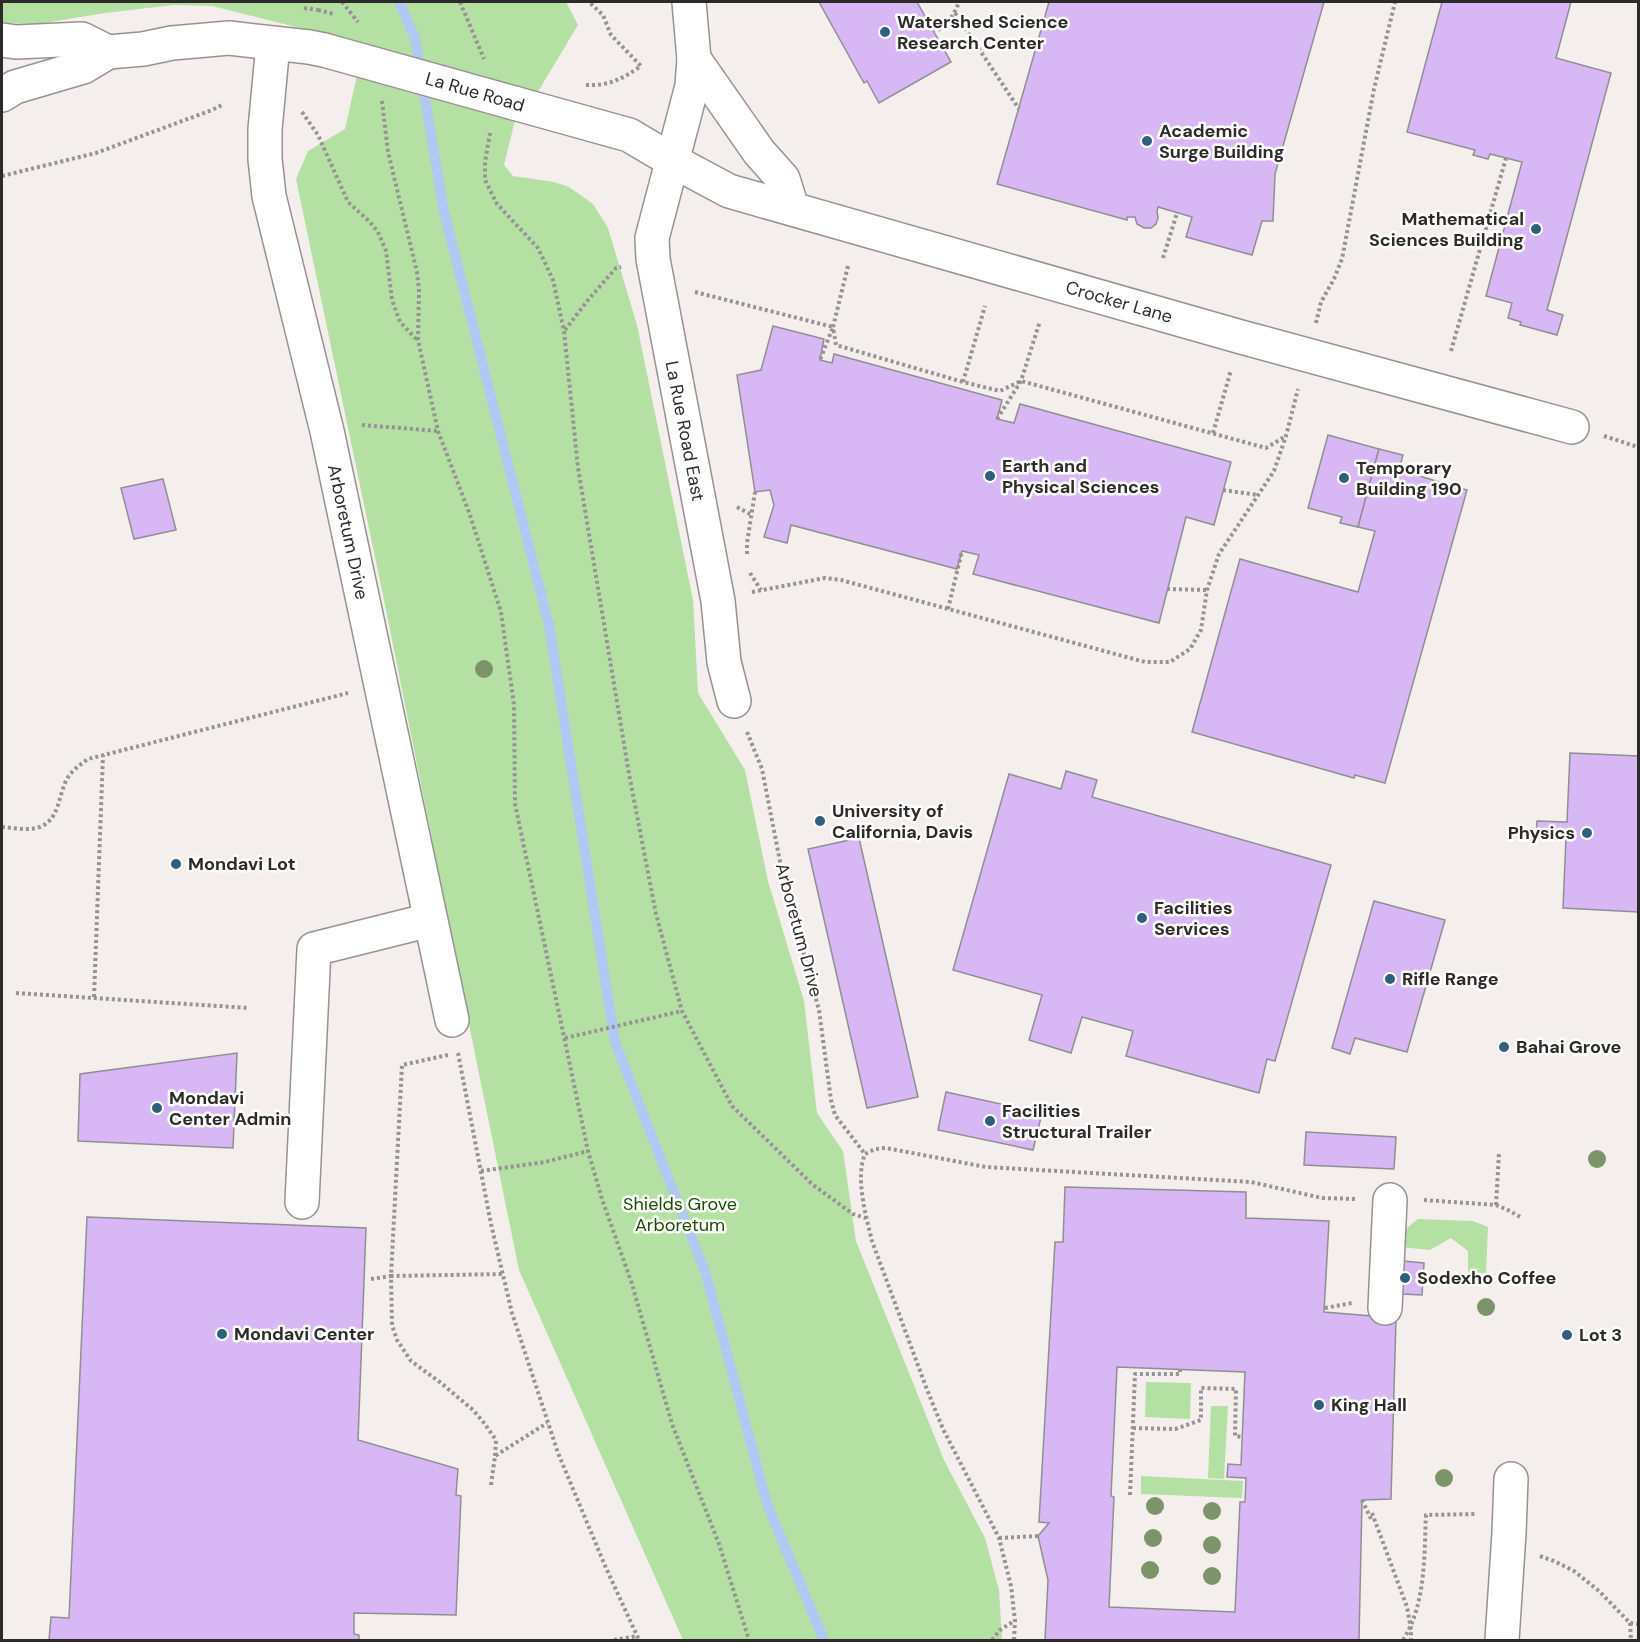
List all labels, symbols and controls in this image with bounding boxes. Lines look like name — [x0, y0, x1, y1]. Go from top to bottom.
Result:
place label: Watershed Science Research Center — [897, 10, 1069, 55]
marker: Watershed Science Research Center — [878, 25, 892, 39]
street label: La Rue Road — [423, 66, 527, 118]
place label: Academic Surge Building — [1159, 119, 1284, 164]
marker: Academic Surge Building — [1140, 134, 1154, 148]
place label: Mathematical Sciences Building — [1369, 207, 1524, 252]
marker: Mathematical Sciences Building — [1529, 222, 1543, 236]
street label: Crocker Lane — [1063, 275, 1175, 329]
street label: La Rue Road East — [660, 359, 710, 503]
place label: Earth and Physical Sciences — [1002, 454, 1159, 499]
place label: Temporary Building 190 — [1356, 456, 1462, 501]
street label: Arboretum Drive — [322, 462, 374, 602]
marker: Earth and Physical Sciences — [983, 469, 997, 483]
marker: Temporary Building 190 — [1337, 471, 1351, 485]
place label: University of California, Davis — [832, 799, 973, 844]
marker: University of California, Davis — [813, 814, 827, 828]
place label: Physics — [1508, 821, 1575, 845]
marker: Physics — [1580, 826, 1594, 840]
place label: Mondavi Lot — [188, 852, 295, 876]
marker: Mondavi Lot — [169, 857, 183, 871]
street label: Arboretum Drive — [770, 860, 828, 1000]
place label: Facilities Services — [1154, 896, 1233, 941]
marker: Facilities Services — [1135, 911, 1149, 925]
place label: Rifle Range — [1402, 967, 1499, 991]
marker: Rifle Range — [1383, 972, 1397, 986]
place label: Bahai Grove — [1516, 1035, 1621, 1059]
marker: Bahai Grove — [1497, 1040, 1511, 1054]
place label: Mondavi Center Admin — [169, 1086, 291, 1131]
place label: Facilities Structural Trailer — [1002, 1099, 1152, 1144]
marker: Mondavi Center Admin — [150, 1101, 164, 1115]
marker: Facilities Structural Trailer — [983, 1114, 997, 1128]
park label: Shields Grove Arboretum — [623, 1192, 737, 1237]
place label: Sodexho Coffee — [1417, 1266, 1557, 1290]
marker: Sodexho Coffee — [1398, 1271, 1412, 1285]
place label: Mondavi Center — [234, 1322, 374, 1346]
place label: Lot 3 — [1579, 1323, 1622, 1347]
marker: Mondavi Center — [215, 1327, 229, 1341]
marker: Lot 3 — [1560, 1328, 1574, 1342]
place label: King Hall — [1331, 1393, 1407, 1417]
marker: King Hall — [1312, 1398, 1326, 1412]

